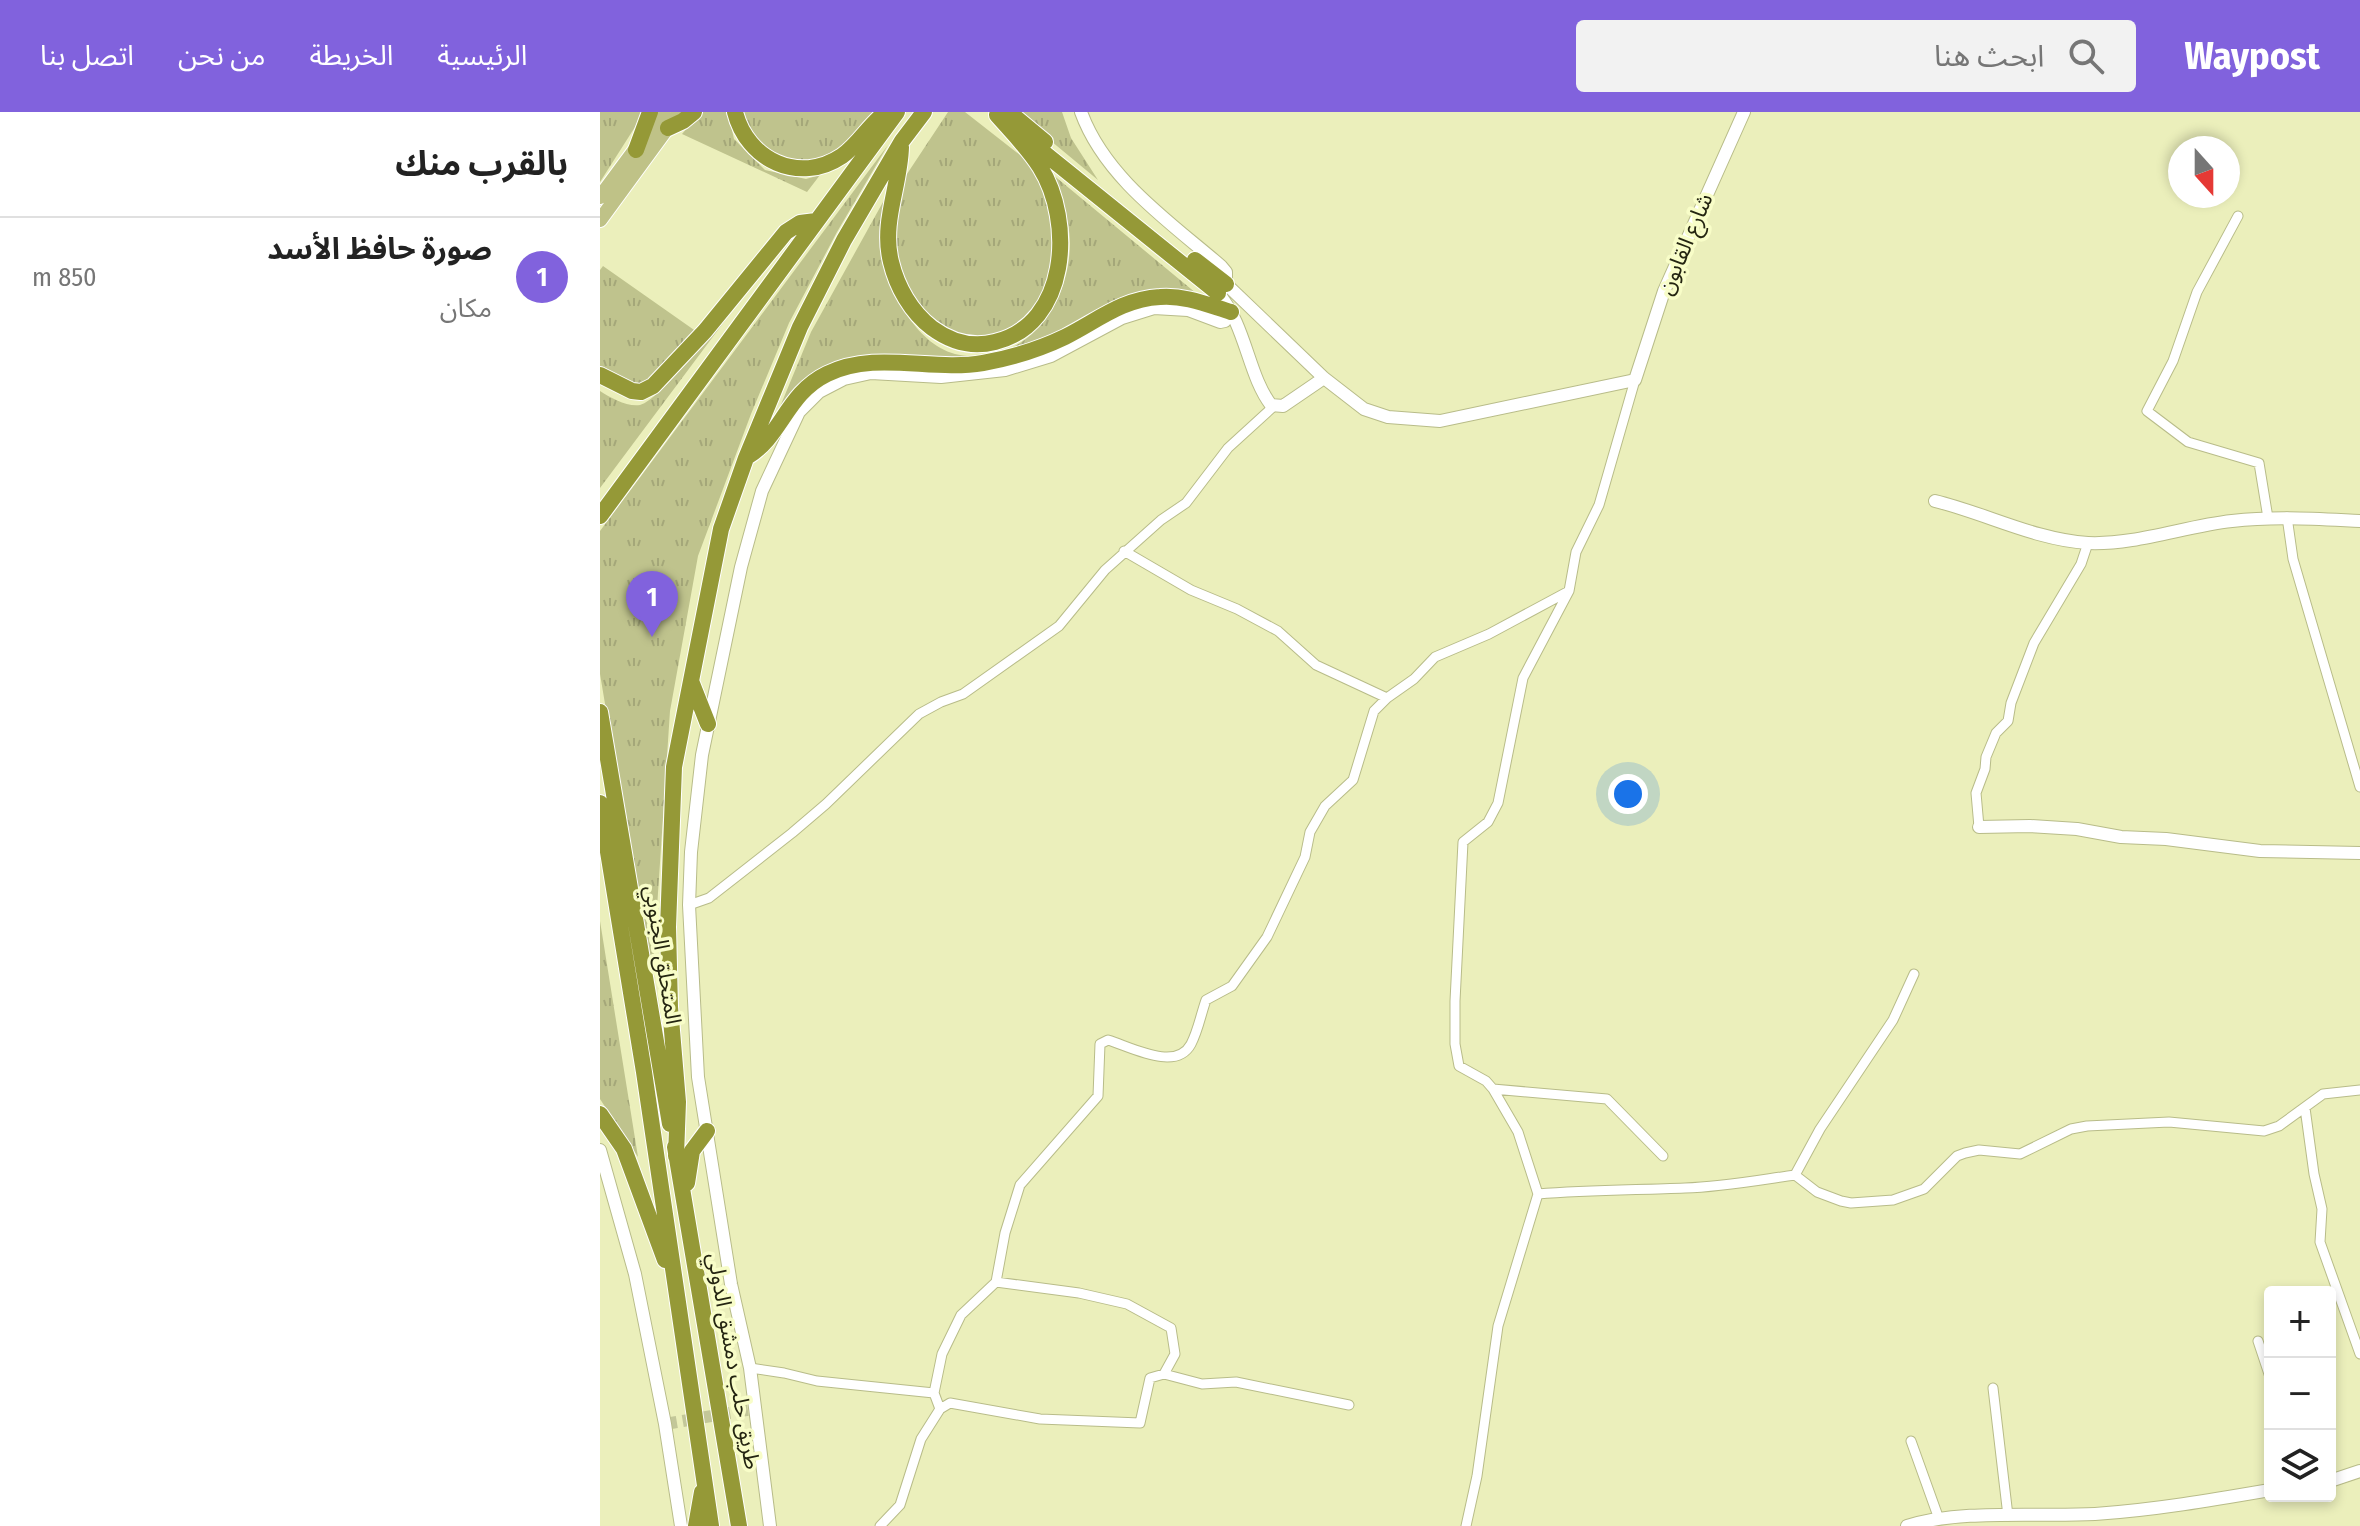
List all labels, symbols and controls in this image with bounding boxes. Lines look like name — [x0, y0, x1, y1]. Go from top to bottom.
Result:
search box — [1576, 20, 2136, 92]
text: Waypost — [2184, 33, 2320, 79]
icon: search — [2064, 34, 2108, 78]
text: ابحث هنا — [1934, 38, 2044, 74]
text: اتصل بنا — [40, 39, 134, 72]
text: من نحن — [178, 39, 265, 72]
text: الخريطة — [309, 39, 393, 72]
text: الرئيسية — [437, 39, 527, 72]
north arrow — [2168, 136, 2240, 208]
text: بالقرب منك — [395, 143, 568, 184]
street label: شارع القابون — [1652, 189, 1721, 300]
text: صورة حافظ الأسد — [267, 231, 492, 267]
text: 850 m — [32, 262, 97, 293]
text: 1 — [537, 262, 548, 293]
text: مكان — [440, 293, 492, 324]
pin: 1 — [626, 571, 678, 637]
your location — [1608, 774, 1648, 814]
street label: المتحلق الجنوبي — [636, 884, 687, 1027]
street label: طريق حلب دمشق الدولي — [699, 1251, 766, 1472]
map controls — [2264, 1286, 2336, 1502]
button: + — [2264, 1286, 2336, 1358]
button: − — [2264, 1358, 2336, 1430]
button: layers — [2264, 1430, 2336, 1502]

